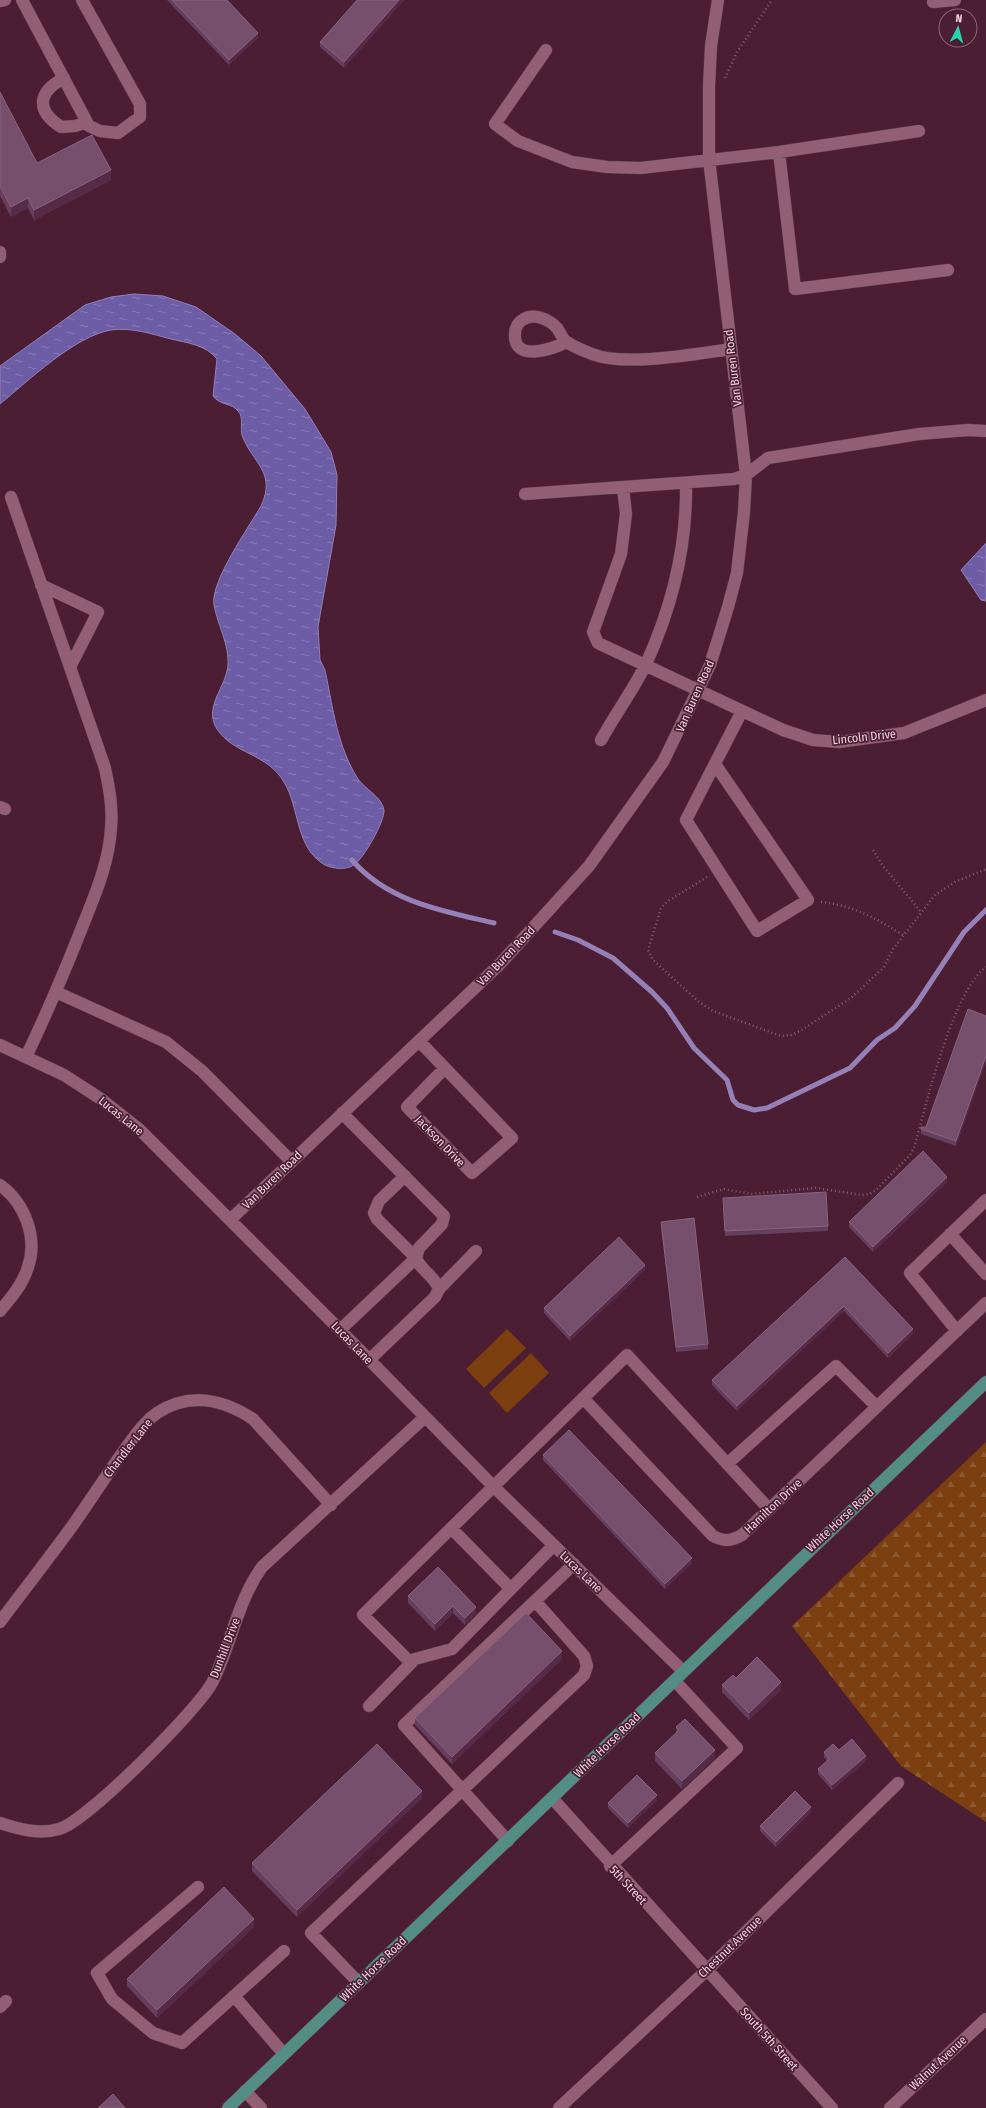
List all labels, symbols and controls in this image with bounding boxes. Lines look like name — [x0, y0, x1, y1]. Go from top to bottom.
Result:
north arrow — [938, 8, 978, 48]
text: N — [955, 12, 963, 25]
street label: Van Buren Road — [721, 329, 745, 407]
street label: Van Buren Road — [673, 658, 717, 734]
street label: Lincoln Drive — [832, 727, 896, 747]
street label: Van Buren Road — [474, 923, 538, 989]
street label: Lucas Lane — [96, 1094, 146, 1138]
street label: Jackson Drive — [412, 1112, 468, 1170]
street label: Van Buren Road — [239, 1148, 305, 1212]
street label: Lucas Lane — [328, 1319, 376, 1367]
street label: Chandler Lane — [101, 1416, 155, 1480]
street label: Hamilton Drive — [741, 1476, 805, 1536]
street label: White Horse Road — [803, 1485, 877, 1555]
street label: Lucas Lane — [557, 1548, 605, 1596]
street label: Dunhill Drive — [207, 1616, 243, 1680]
street label: White Horse Road — [571, 1710, 643, 1780]
street label: 5th Street — [607, 1863, 650, 1907]
street label: Chestnut Avenue — [695, 1913, 765, 1981]
street label: White Horse Road — [337, 1934, 409, 2004]
street label: South 5th Street — [737, 2005, 801, 2073]
street label: Walnut Avenue — [907, 2033, 970, 2093]

